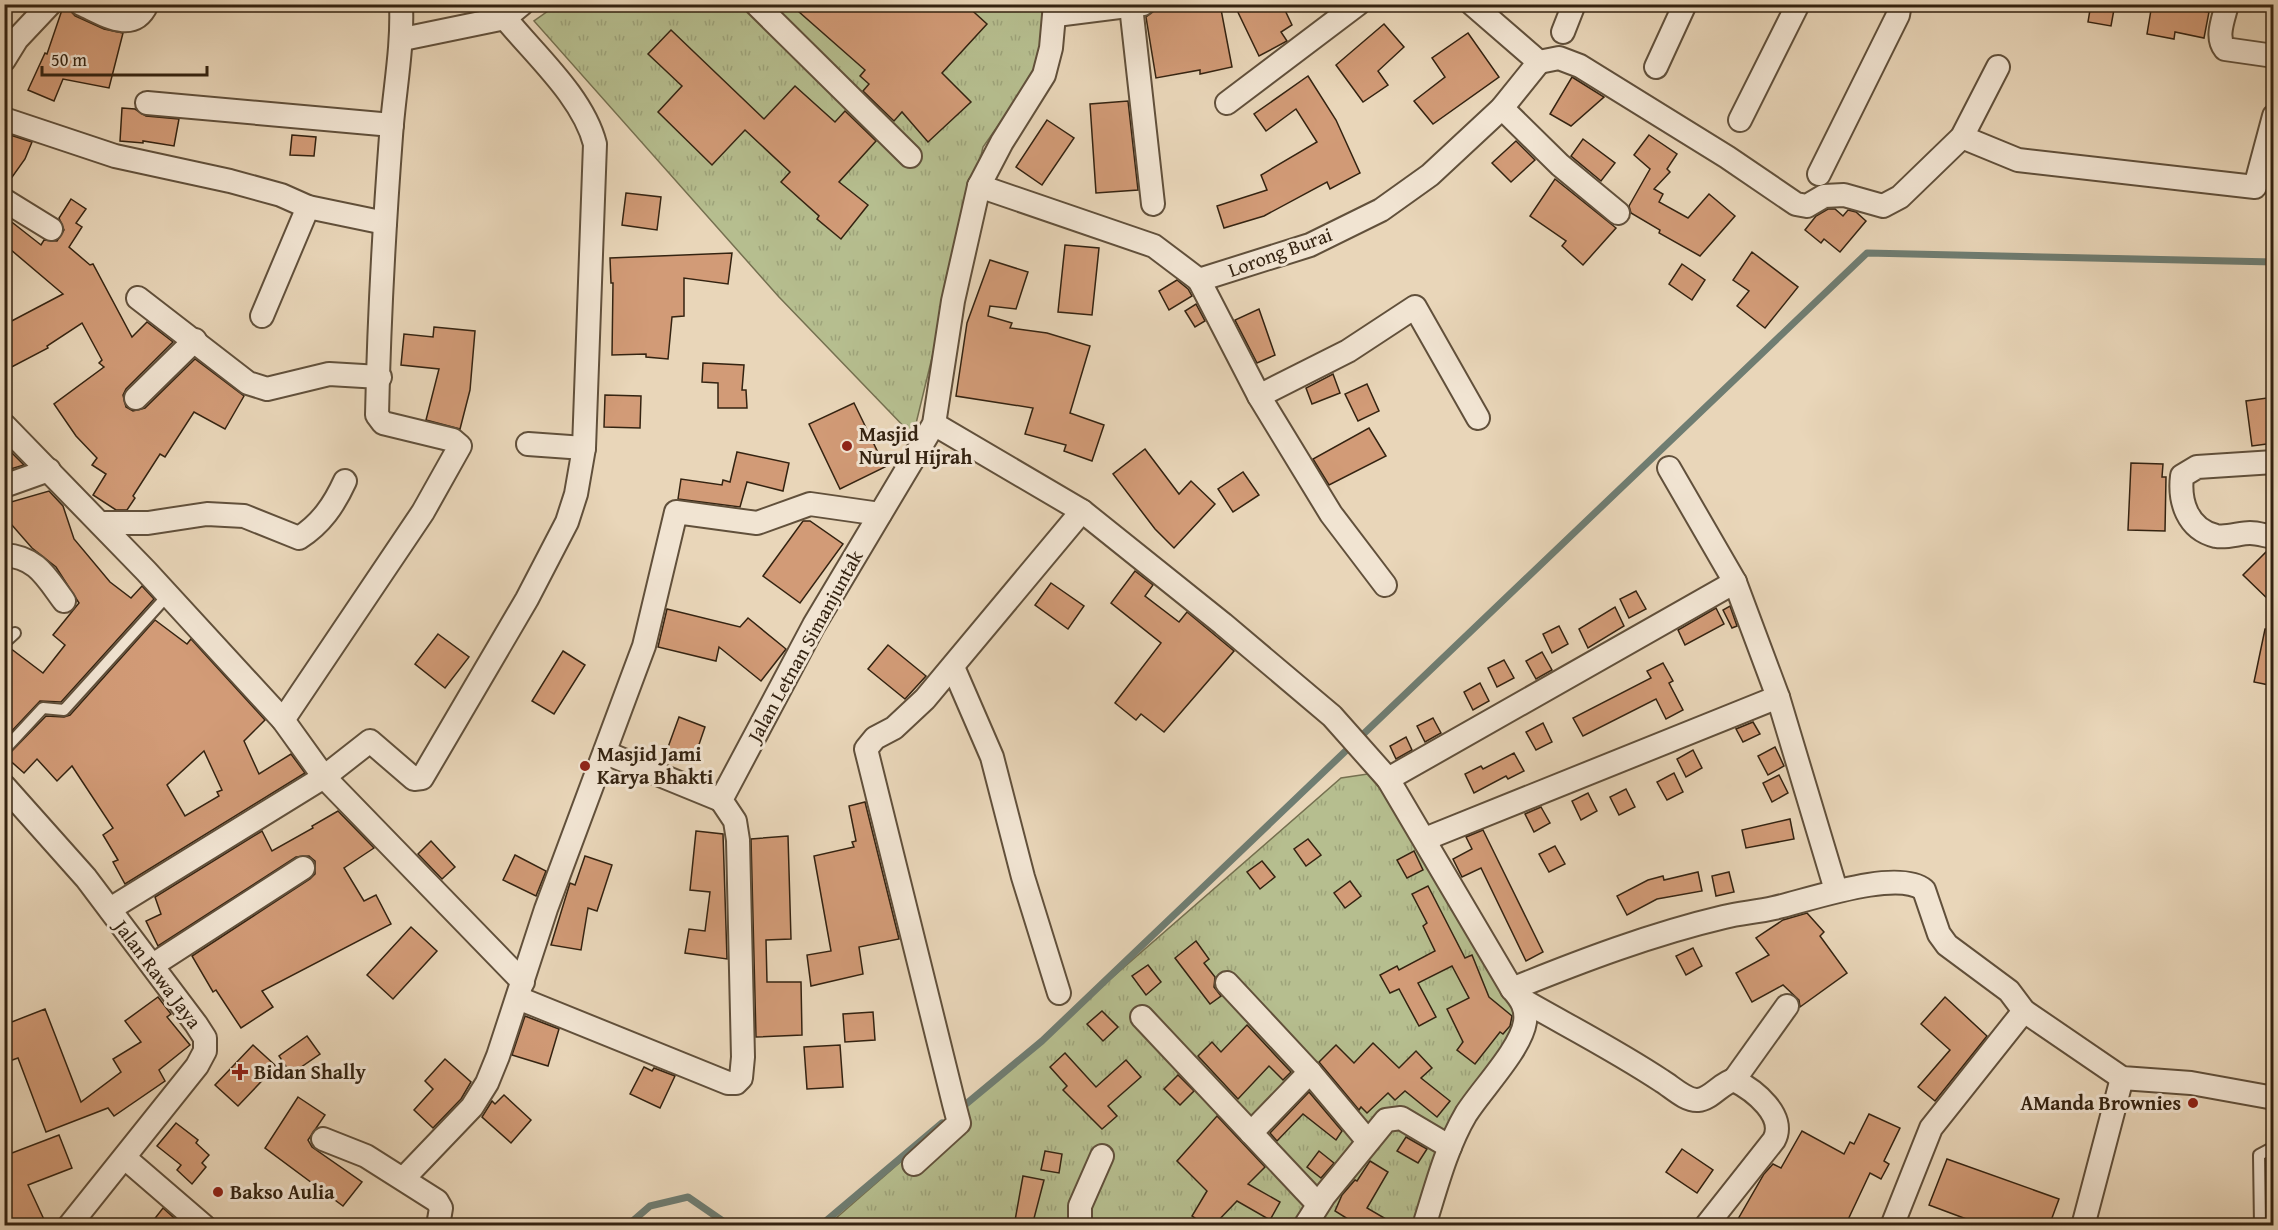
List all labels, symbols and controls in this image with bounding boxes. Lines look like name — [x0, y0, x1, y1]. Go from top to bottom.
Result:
scale bar — [42, 39, 207, 77]
text: 50 m — [51, 46, 87, 73]
street label: Lorong Burai — [1224, 219, 1336, 284]
place label: Masjid Nurul Hijrah — [859, 419, 972, 471]
marker: Masjid Nurul Hijrah — [840, 439, 854, 453]
street label: Jalan Letnan Simanjuntak — [738, 544, 870, 750]
place label: Masjid Jami Karya Bhakti — [597, 739, 713, 791]
marker: Masjid Jami Karya Bhakti — [578, 759, 592, 773]
street label: Jalan Rawa Jaya — [106, 911, 209, 1035]
place label: Bidan Shally — [254, 1057, 366, 1086]
marker: Bidan Shally — [231, 1063, 249, 1081]
place label: AManda Brownies — [2020, 1088, 2181, 1117]
marker: AManda Brownies — [2186, 1096, 2200, 1110]
place label: Bakso Aulia — [230, 1177, 335, 1206]
marker: Bakso Aulia — [211, 1185, 225, 1199]

